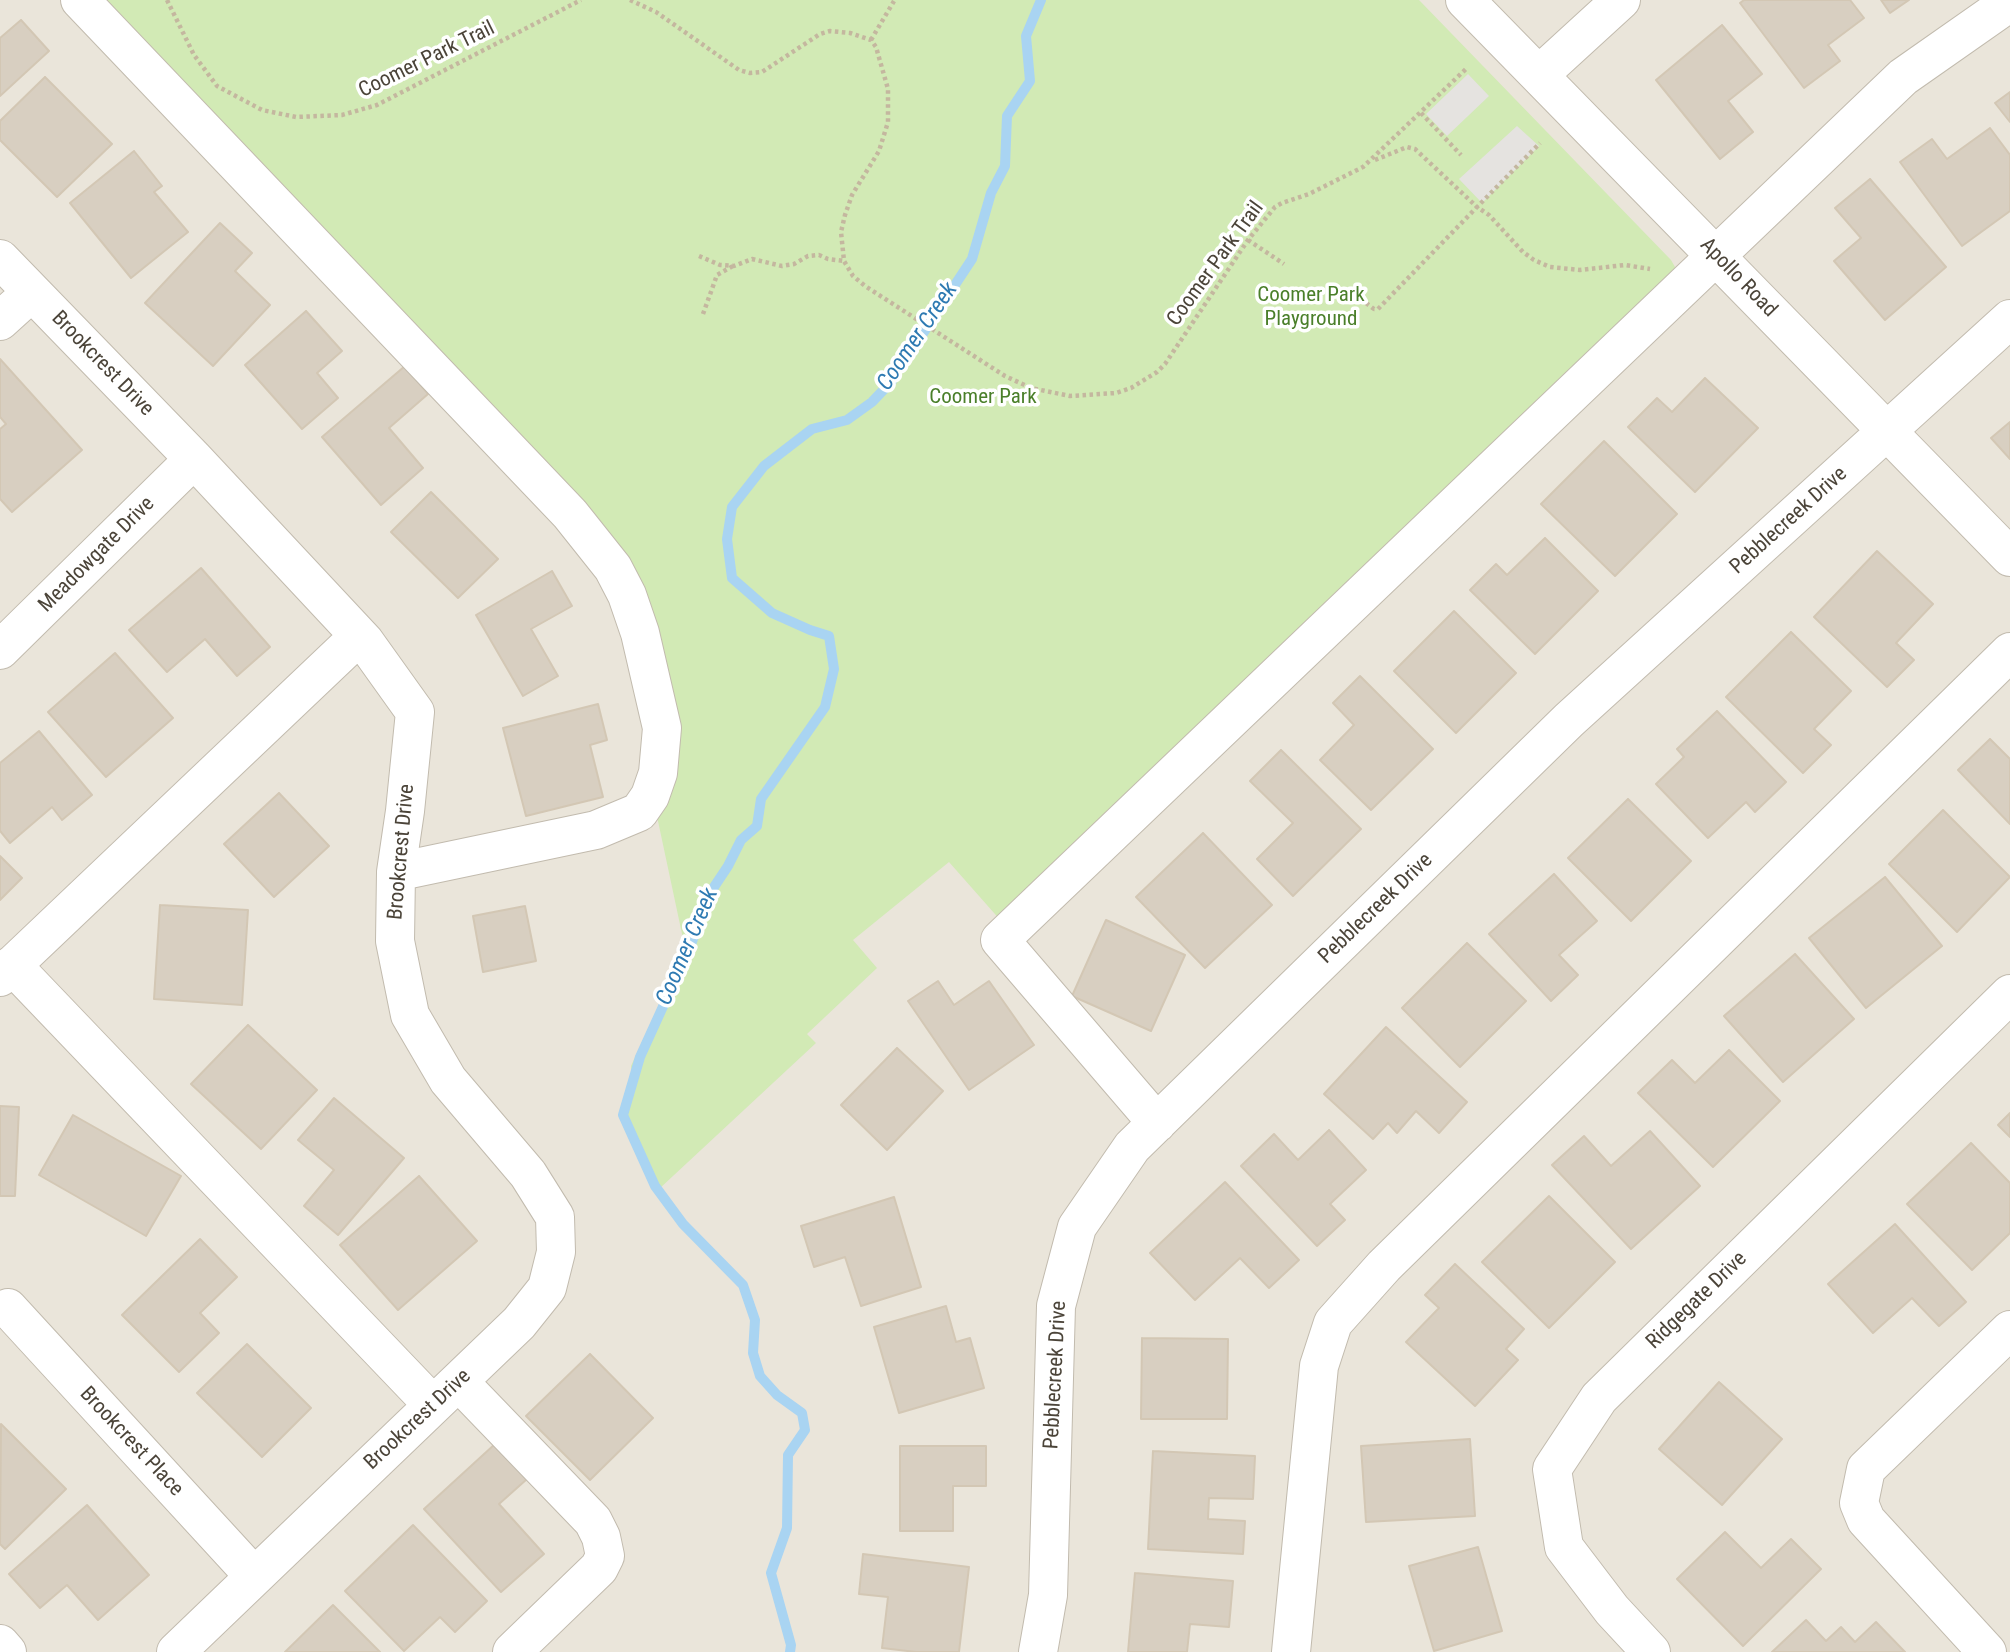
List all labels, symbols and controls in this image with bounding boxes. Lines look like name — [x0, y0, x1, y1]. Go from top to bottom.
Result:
street label: Coomer Park Trail — [355, 16, 499, 104]
street label: Coomer Park Trail — [1162, 197, 1270, 331]
street label: Apollo Road — [1694, 233, 1782, 323]
water label: Coomer Creek — [872, 278, 964, 396]
park label: Coomer Park Playground — [1257, 283, 1365, 333]
street label: Brookcrest Drive — [46, 306, 158, 422]
park label: Coomer Park — [929, 385, 1037, 411]
street label: Pebblecreek Drive — [1725, 462, 1853, 580]
street label: Meadowgate Drive — [34, 492, 160, 618]
street label: Brookcrest Drive — [384, 783, 420, 921]
street label: Pebblecreek Drive — [1314, 848, 1438, 970]
water label: Coomer Creek — [651, 884, 725, 1010]
street label: Ridgegate Drive — [1642, 1247, 1752, 1355]
street label: Pebblecreek Drive — [1040, 1300, 1072, 1450]
street label: Brookcrest Drive — [360, 1364, 476, 1476]
street label: Brookcrest Place — [74, 1382, 188, 1502]

